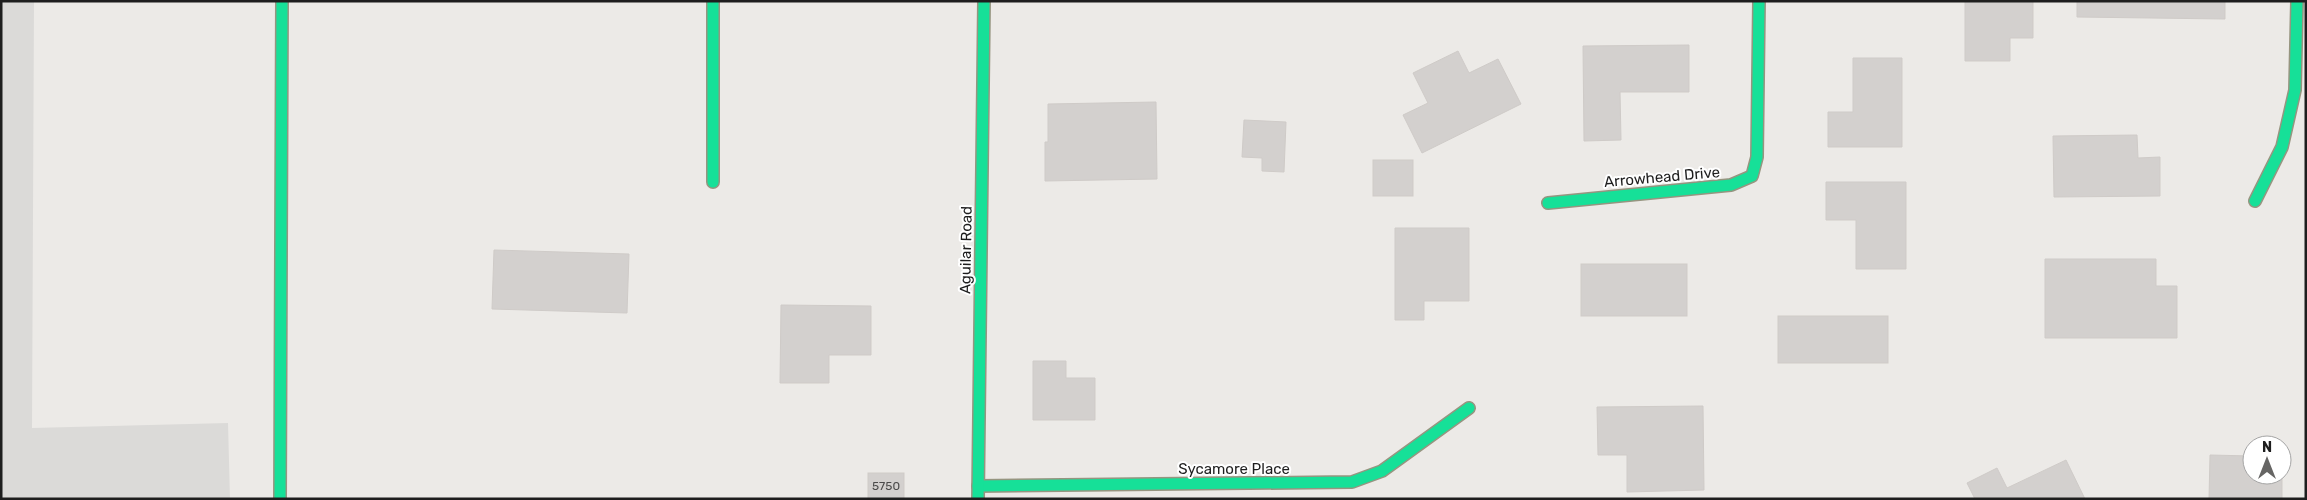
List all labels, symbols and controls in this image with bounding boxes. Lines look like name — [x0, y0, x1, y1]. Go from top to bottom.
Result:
street label: Arrowhead Drive — [1603, 163, 1721, 191]
street label: Aguilar Road — [956, 206, 976, 294]
north arrow — [2242, 435, 2292, 485]
text: N — [2262, 439, 2272, 456]
street label: Sycamore Place — [1178, 460, 1290, 478]
house number: 5750 — [872, 479, 900, 493]

